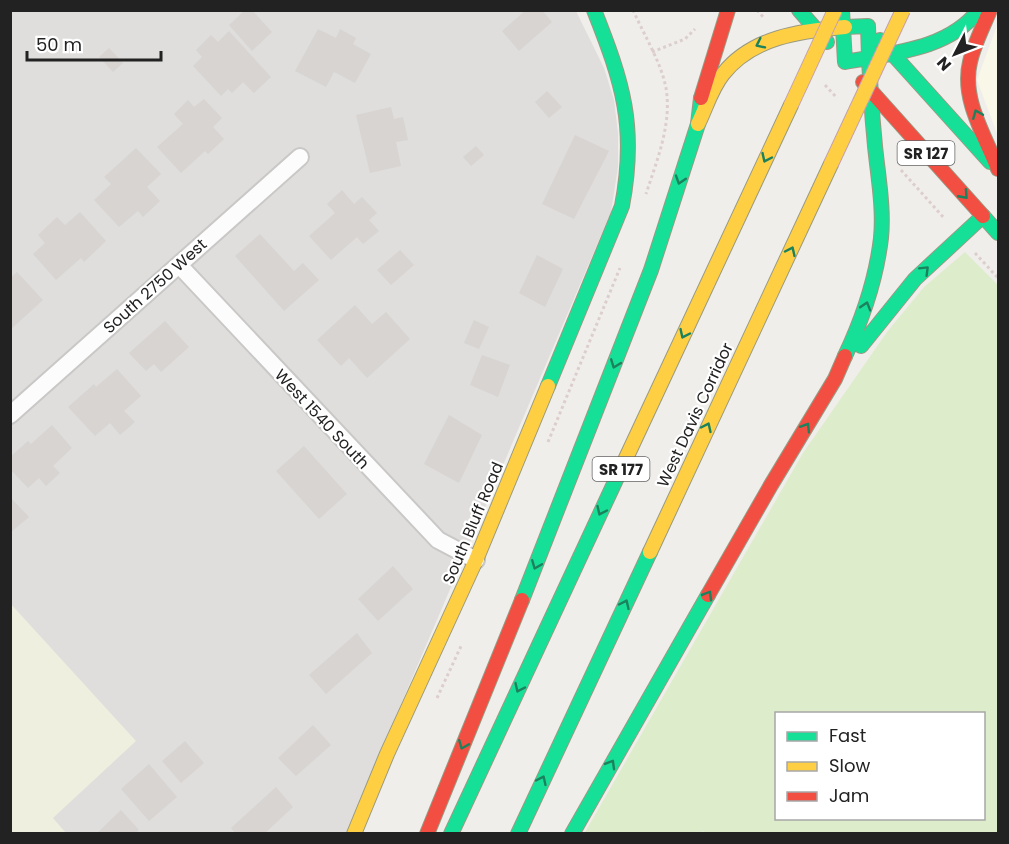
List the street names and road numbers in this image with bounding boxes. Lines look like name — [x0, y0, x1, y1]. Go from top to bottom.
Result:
road number: SR 127 — [898, 141, 954, 165]
street label: South 2750 West — [98, 233, 212, 339]
street label: West Davis Corridor — [651, 339, 739, 491]
street label: West 1540 South — [269, 364, 375, 474]
road number: SR 177 — [592, 457, 650, 481]
street label: South Bluff Road — [437, 458, 509, 588]

